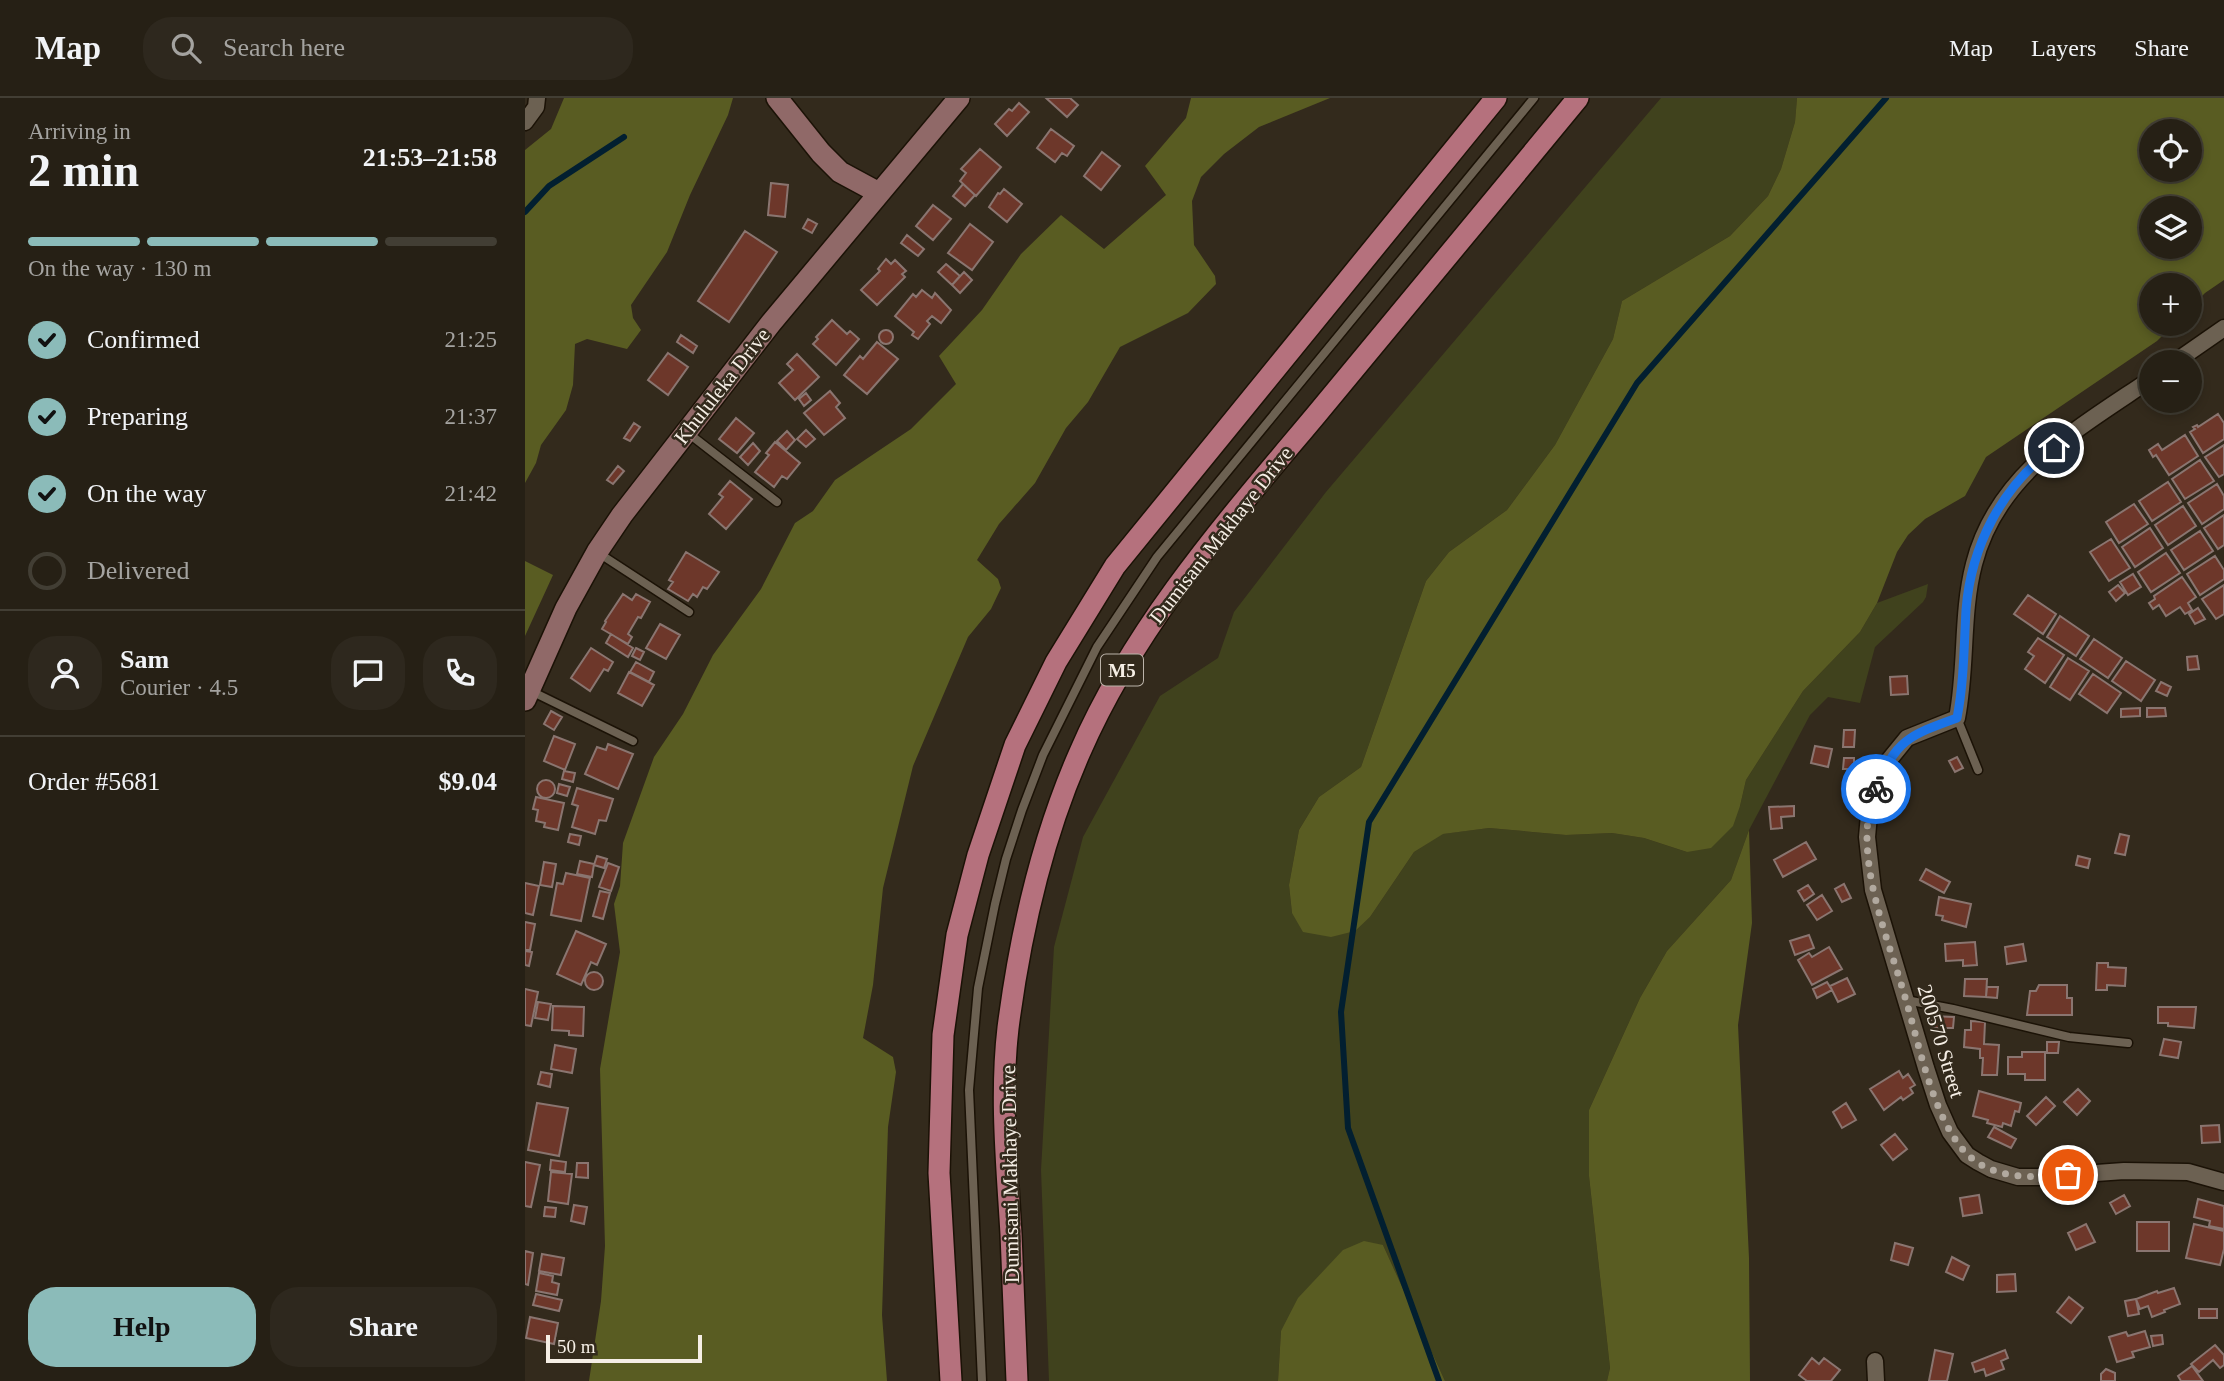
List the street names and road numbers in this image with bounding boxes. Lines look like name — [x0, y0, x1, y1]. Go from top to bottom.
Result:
street label: Khululeka Drive — [669, 323, 775, 449]
street label: Dumisani Makhaye Drive — [1144, 442, 1298, 628]
road number: M5 — [1101, 654, 1143, 685]
street label: 200570 Street — [1912, 981, 1970, 1101]
street label: Dumisani Makhaye Drive — [996, 1065, 1024, 1283]

